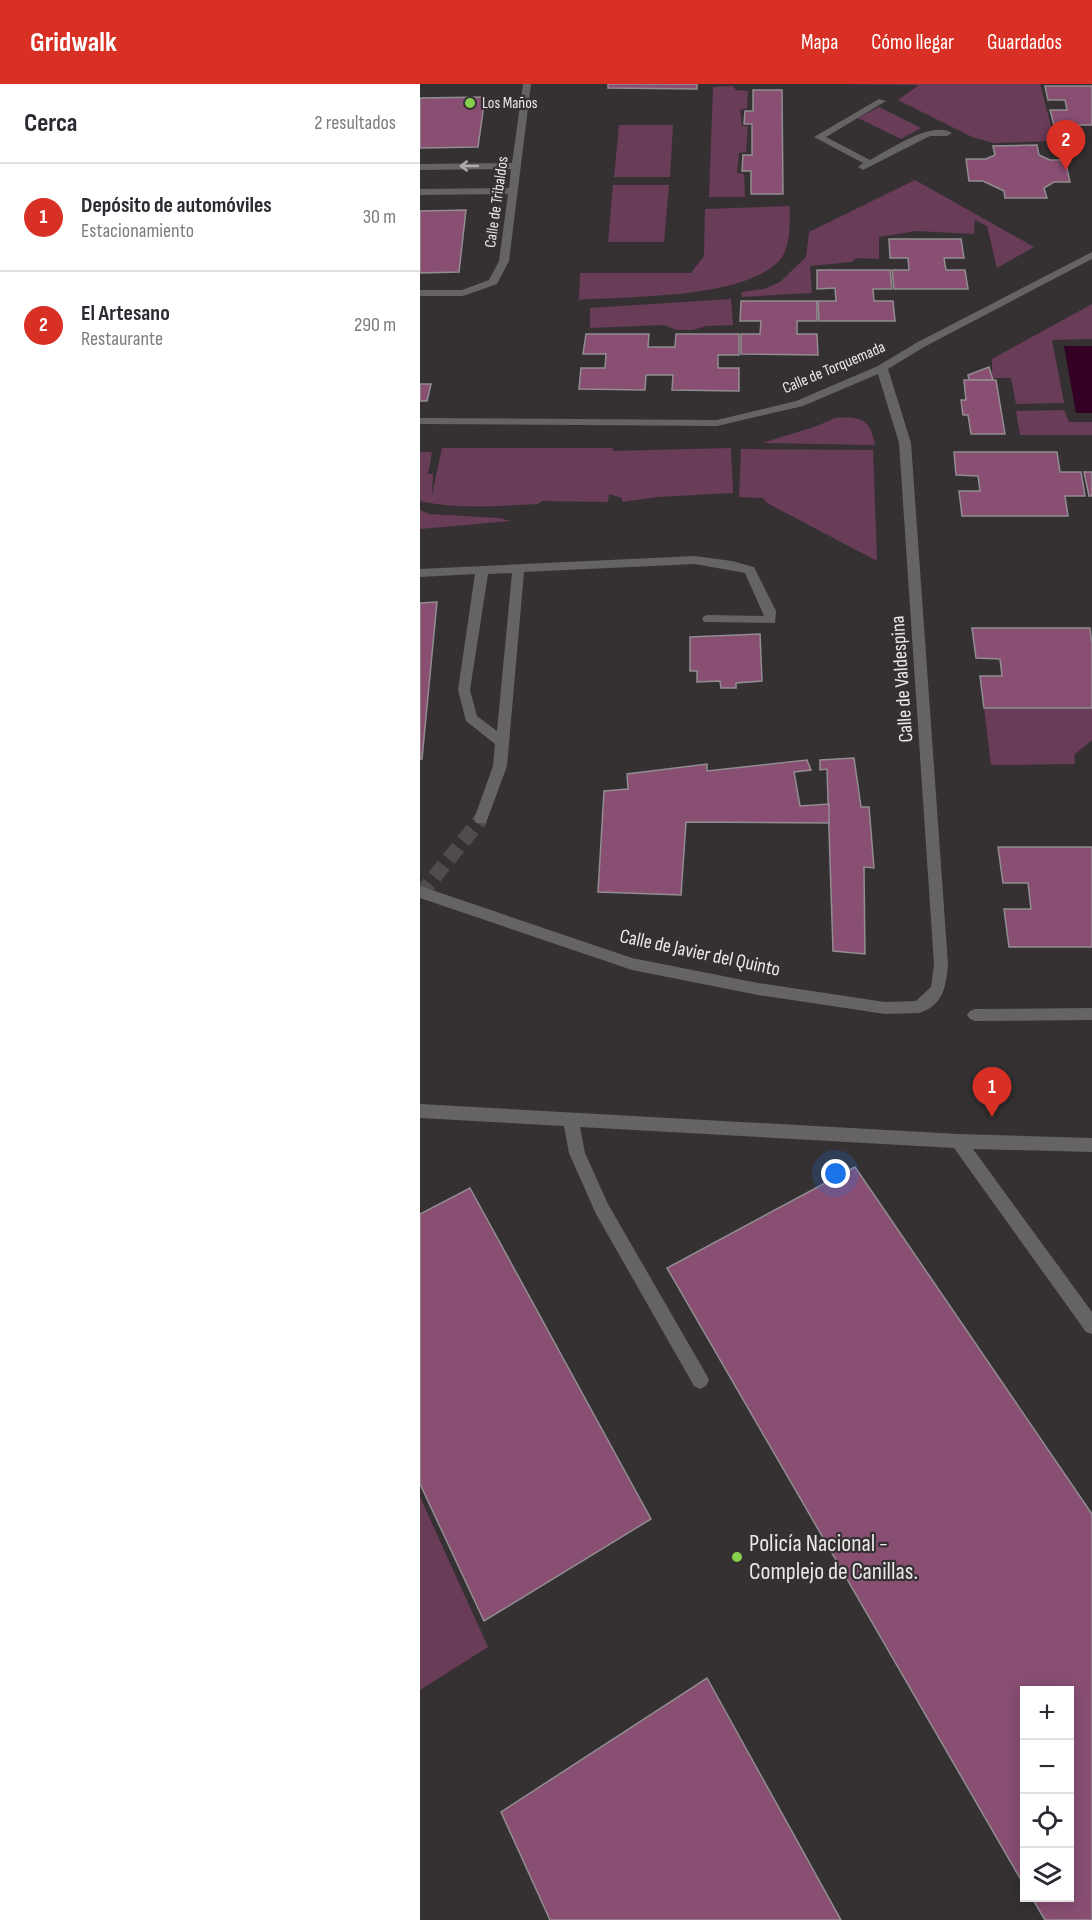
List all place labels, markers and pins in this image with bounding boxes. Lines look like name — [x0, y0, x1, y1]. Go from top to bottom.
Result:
place label: Los Maños — [482, 94, 538, 113]
marker: Los Maños — [463, 96, 477, 110]
pin: 2 — [1046, 120, 1086, 170]
pin: 1 — [972, 1068, 1012, 1117]
place label: Policía Nacional - Complejo de Canillas. — [749, 1529, 918, 1586]
marker: Policía Nacional - Complejo de Canillas. — [730, 1550, 744, 1564]

